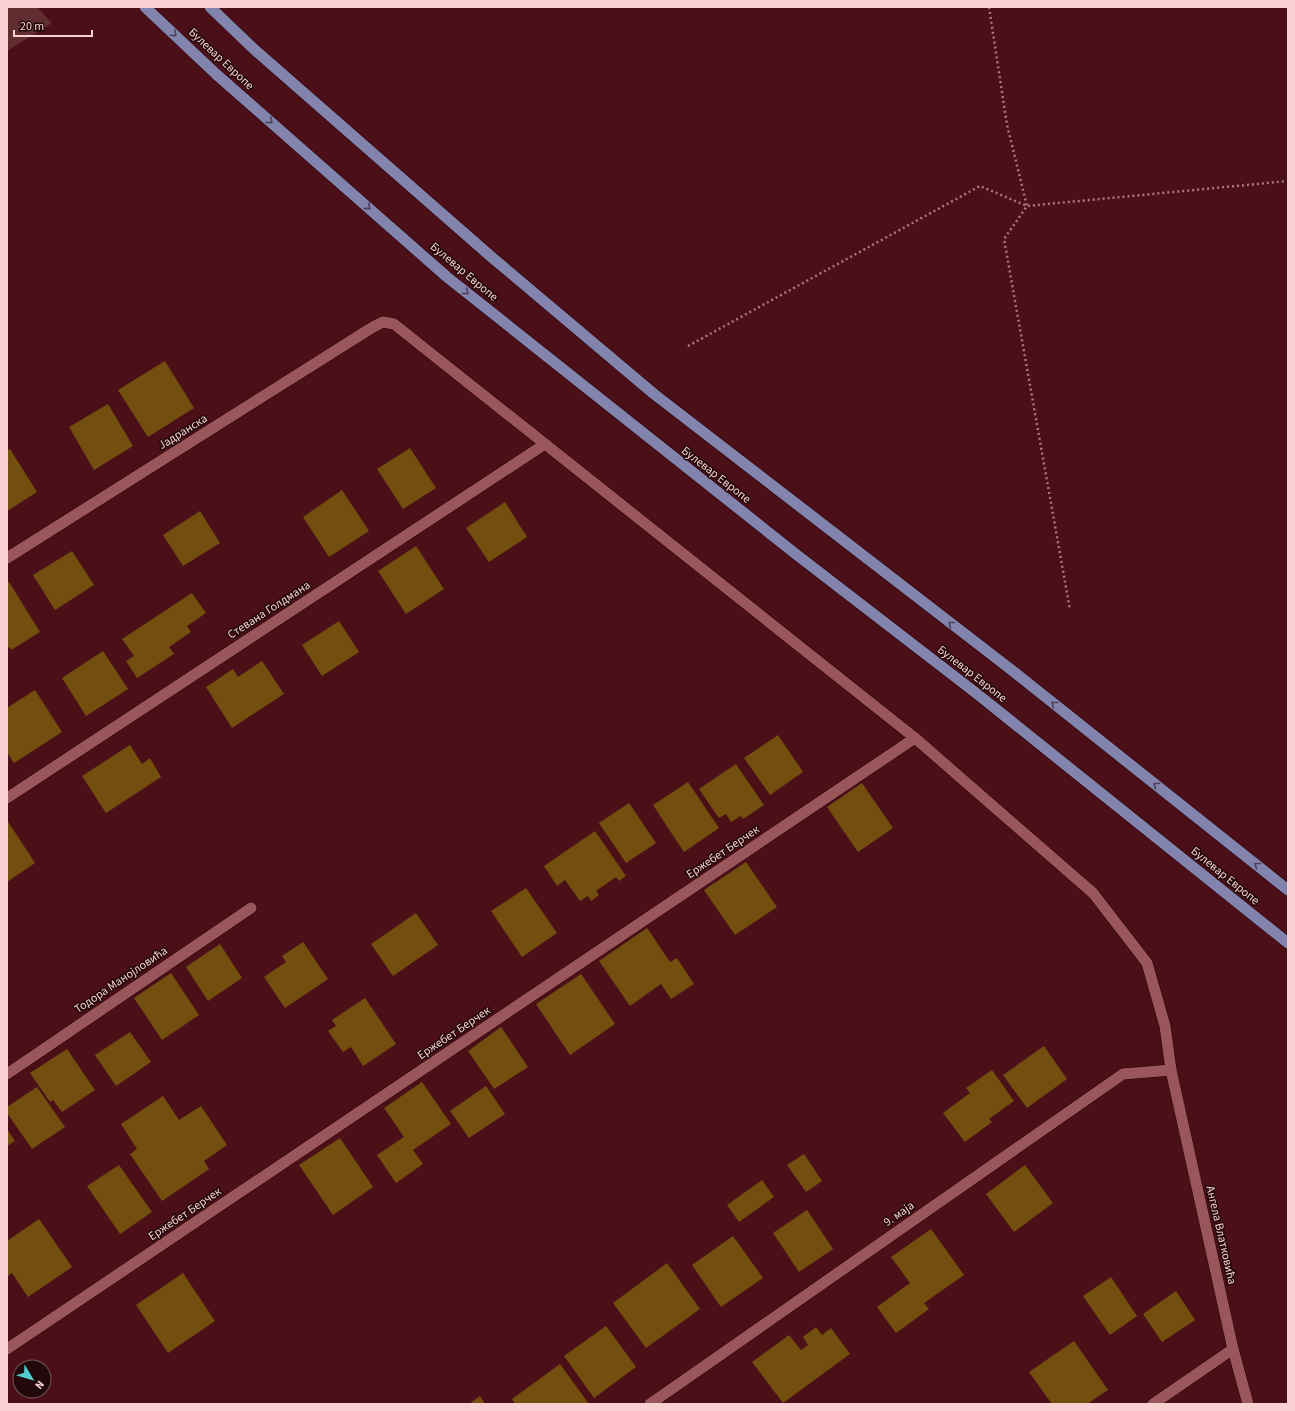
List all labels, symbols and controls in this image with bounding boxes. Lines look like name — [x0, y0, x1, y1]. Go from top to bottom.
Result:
scale bar — [14, 12, 92, 38]
text: 20 m — [20, 18, 44, 35]
street label: Булевар Европе — [184, 24, 258, 94]
one-way arrow — [169, 29, 177, 37]
one-way arrow — [265, 117, 273, 124]
one-way arrow — [363, 202, 370, 209]
street label: Булевар Европе — [426, 238, 502, 306]
one-way arrow — [461, 287, 468, 294]
street label: Јадранска — [155, 410, 211, 454]
street label: Булевар Европе — [678, 442, 754, 508]
street label: Стевана Голдмана — [224, 577, 314, 643]
one-way arrow — [949, 622, 956, 629]
street label: Булевар Европе — [934, 641, 1010, 707]
one-way arrow — [1051, 702, 1058, 709]
one-way arrow — [1153, 782, 1160, 789]
street label: Ержебет Берчек — [683, 821, 763, 883]
street label: Булевар Европе — [1187, 843, 1263, 909]
one-way arrow — [1255, 863, 1262, 870]
street label: Тодора Манојловића — [71, 942, 171, 1018]
street label: Ержебет Берчек — [414, 1002, 494, 1064]
street label: Ержебет Берчек — [145, 1183, 225, 1245]
street label: Ангела Влатковића — [1201, 1184, 1241, 1286]
street label: 9. маја — [880, 1197, 918, 1231]
north arrow — [12, 1359, 52, 1399]
text: N — [31, 1377, 48, 1392]

